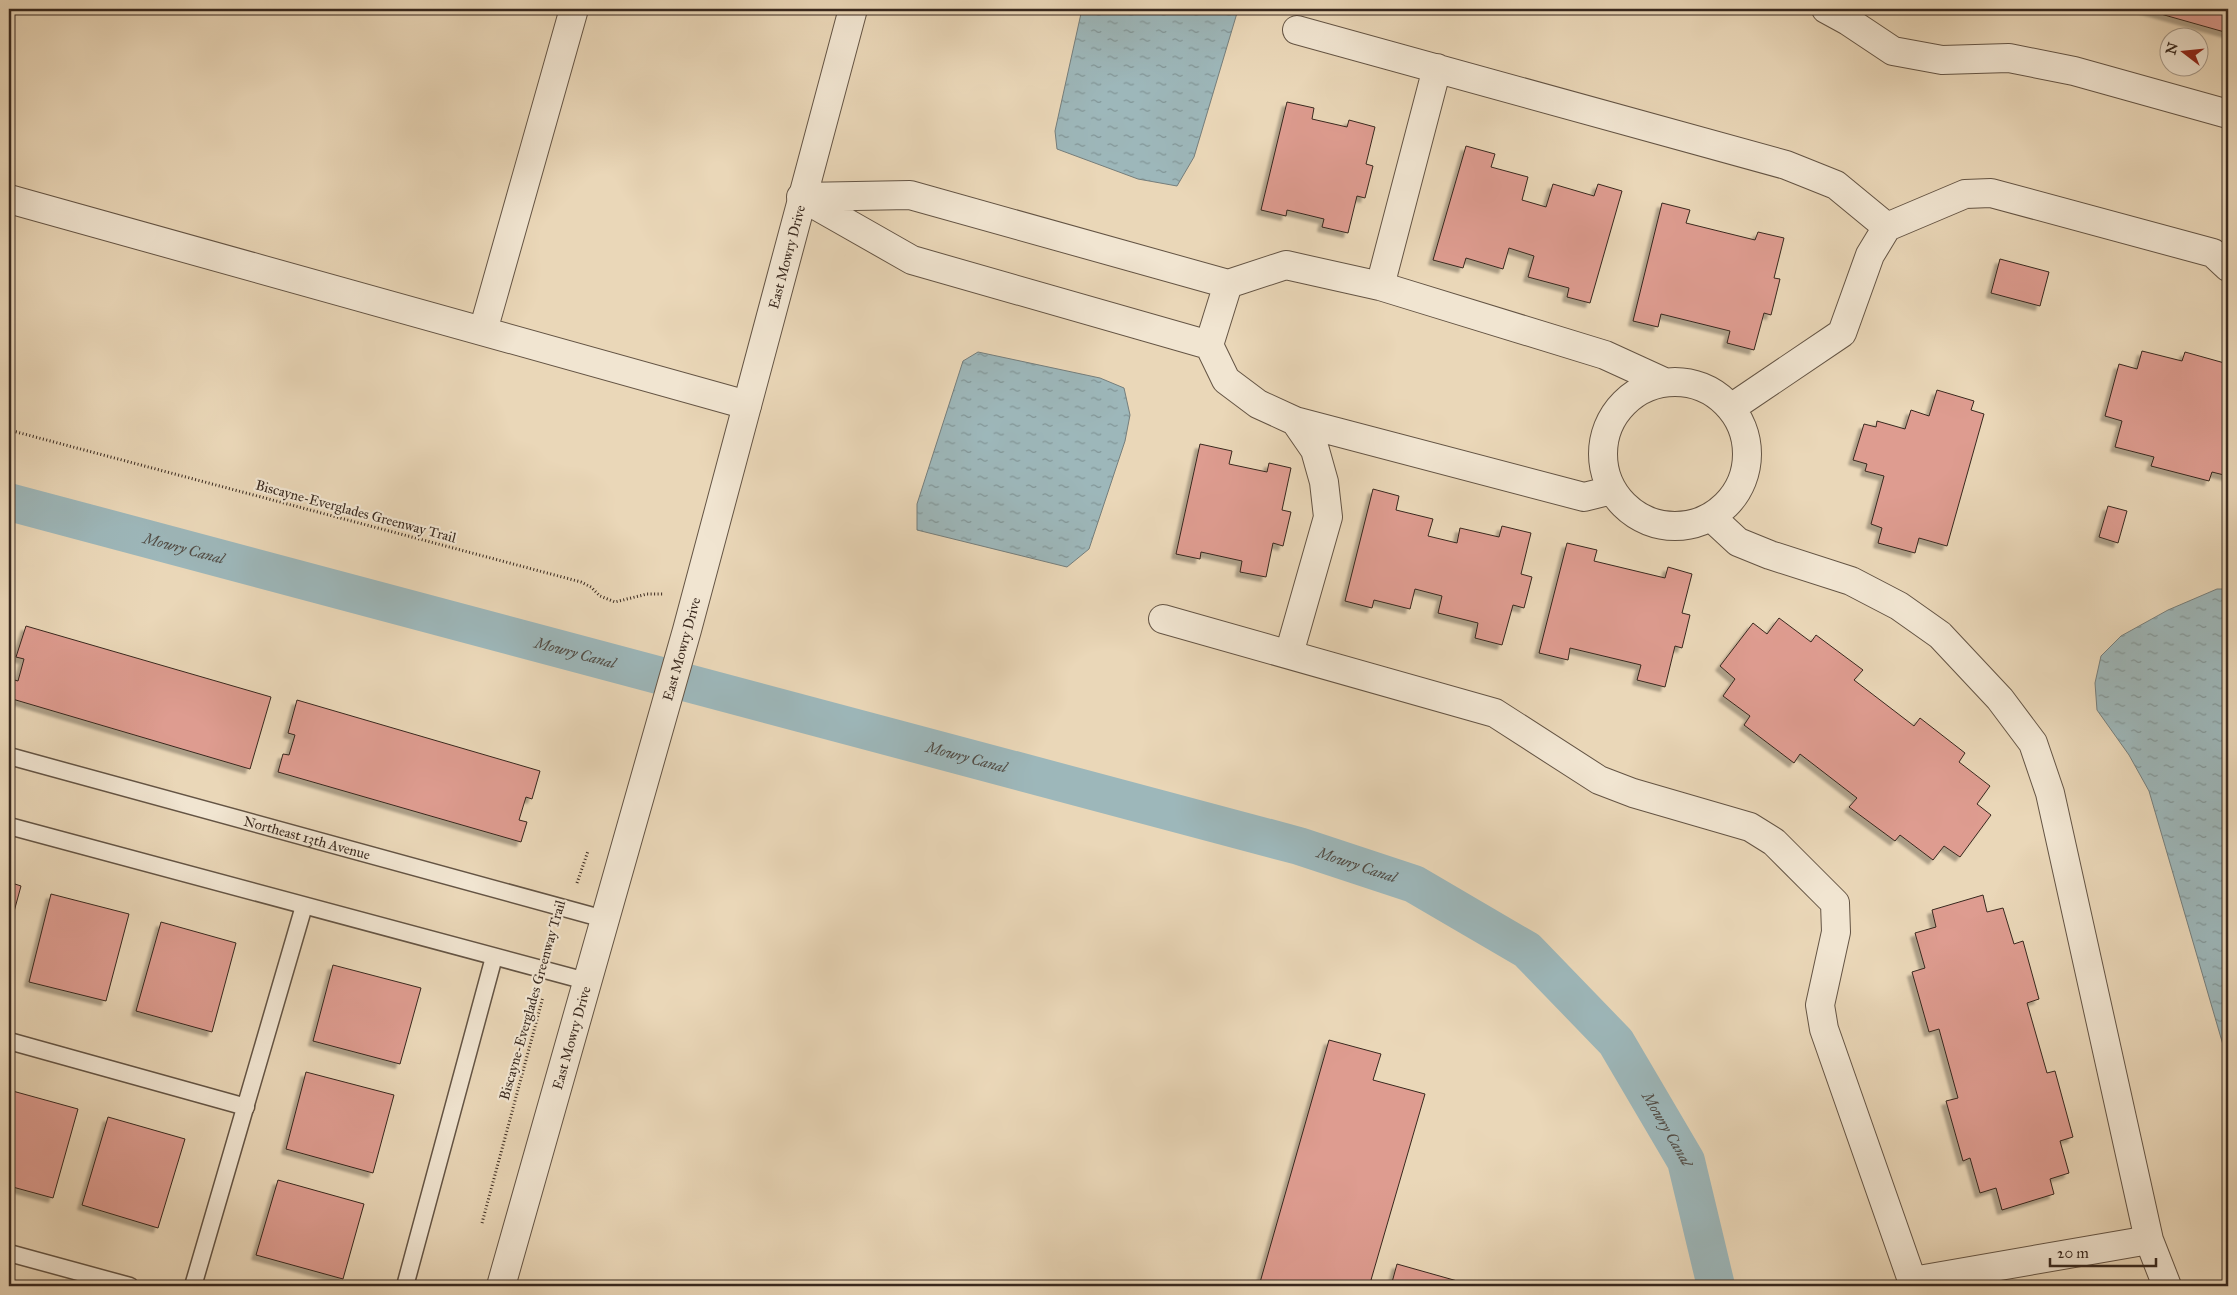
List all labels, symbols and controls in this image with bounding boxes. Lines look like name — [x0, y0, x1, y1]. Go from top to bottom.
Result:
north arrow — [2160, 28, 2210, 78]
text: N — [2162, 40, 2182, 57]
street label: East Mowry Drive — [765, 203, 809, 311]
street label: Biscayne-Everglades Greenway Trail — [254, 476, 458, 547]
water label: Mowry Canal — [140, 529, 228, 569]
street label: East Mowry Drive — [659, 595, 704, 703]
water label: Mowry Canal — [531, 633, 620, 673]
water label: Mowry Canal — [922, 737, 1011, 777]
street label: Northeast 13th Avenue — [242, 813, 372, 864]
water label: Mowry Canal — [1313, 843, 1401, 887]
street label: Biscayne-Everglades Greenway Trail — [496, 898, 569, 1102]
street label: East Mowry Drive — [549, 984, 595, 1092]
water label: Mowry Canal — [1637, 1087, 1696, 1169]
scale bar — [2050, 1235, 2156, 1267]
text: 20 m — [2057, 1244, 2089, 1262]

